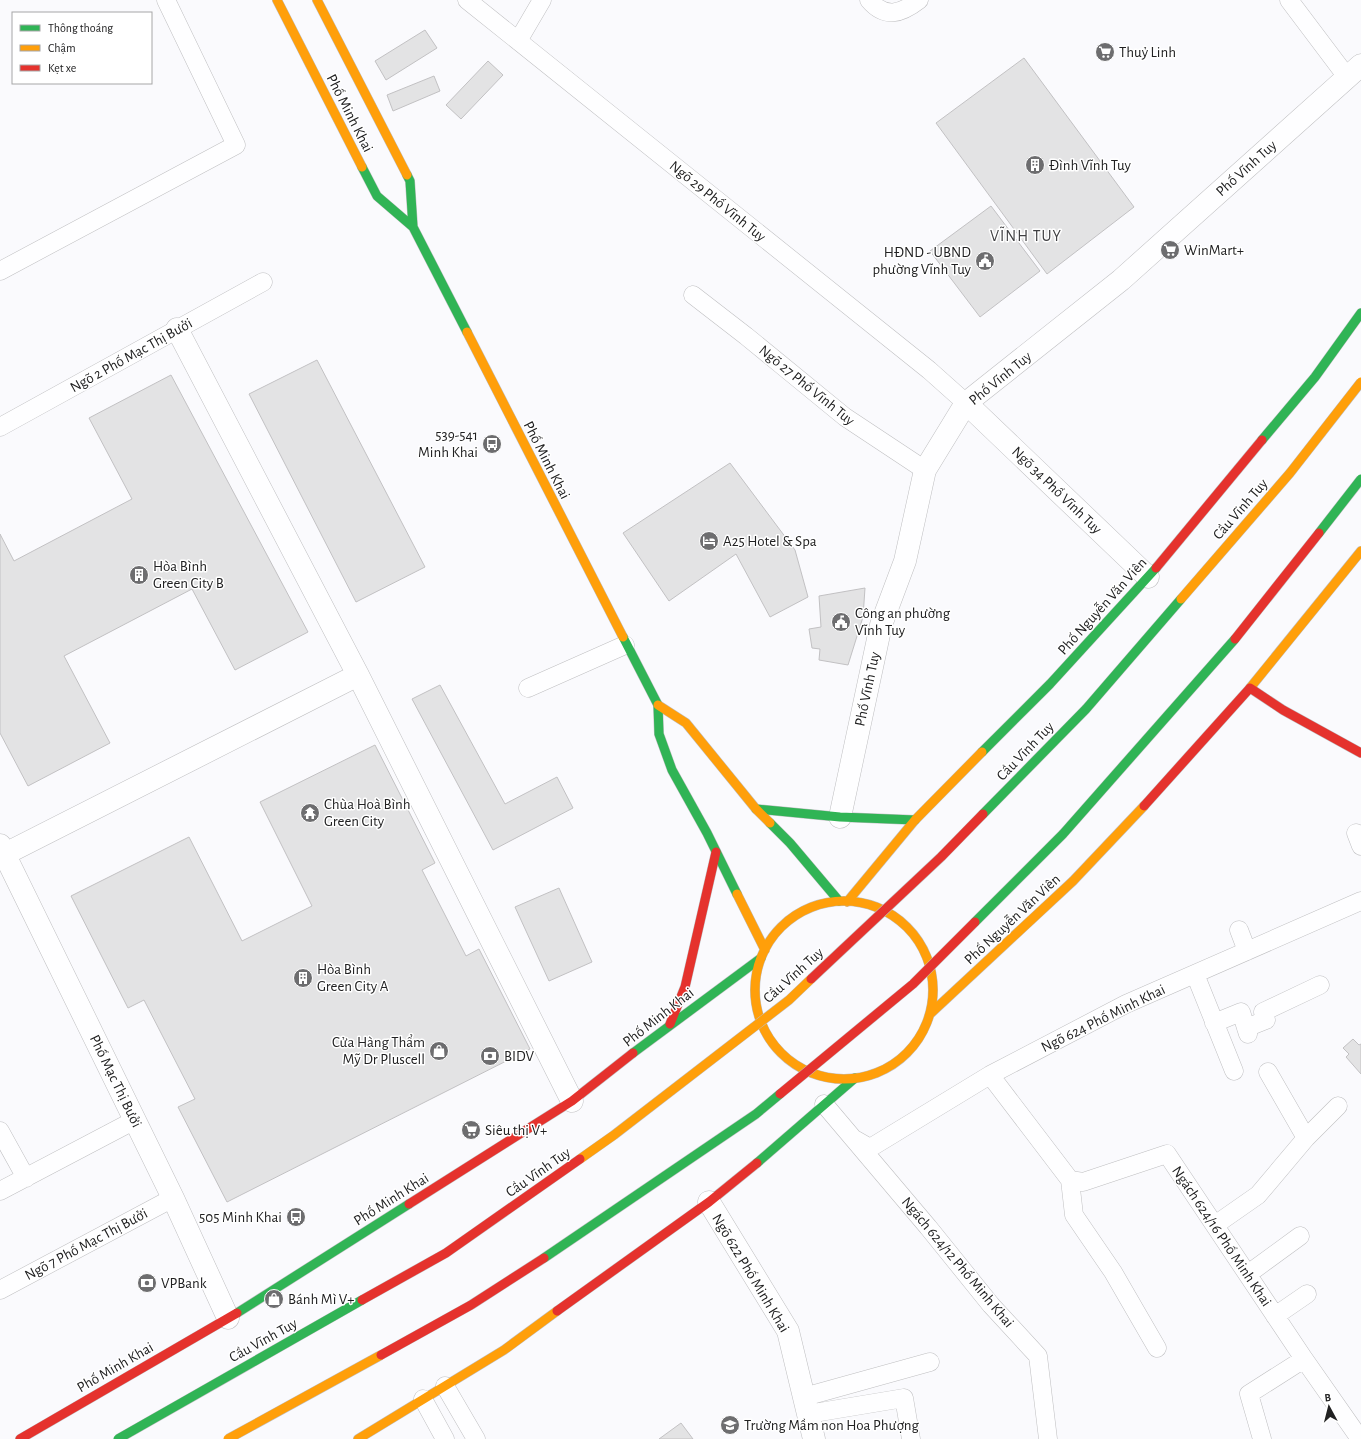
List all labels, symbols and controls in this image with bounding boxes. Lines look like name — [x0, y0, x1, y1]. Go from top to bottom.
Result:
legend — [12, 12, 152, 84]
text: Thông thoáng — [48, 22, 113, 34]
supermarket icon: Thuỷ Linh — [1094, 41, 1116, 63]
text: Chậm — [48, 42, 76, 54]
place label: Thuỷ Linh — [1119, 45, 1176, 60]
text: Kẹt xe — [48, 62, 76, 74]
street label: Phố Minh Khai — [323, 72, 376, 155]
street label: Phố Vĩnh Tuy — [1213, 137, 1280, 199]
building icon: Đình Vĩnh Tuy — [1024, 154, 1046, 176]
street label: Ngõ 29 Phố Vĩnh Tuy — [667, 158, 769, 245]
place label: Đình Vĩnh Tuy — [1049, 158, 1131, 173]
district label: VĨNH TUY — [990, 226, 1062, 244]
supermarket icon: WinMart+ — [1159, 239, 1181, 261]
place label: WinMart+ — [1184, 243, 1244, 258]
place label: HĐND - UBND phường Vĩnh Tuy — [872, 245, 972, 277]
public building icon: HĐND - UBND phường Vĩnh Tuy — [974, 250, 996, 272]
street label: Ngõ 2 Phố Mạc Thị Bưởi — [68, 316, 195, 395]
street label: Ngõ 27 Phố Vĩnh Tuy — [756, 342, 858, 429]
street label: Phố Vĩnh Tuy — [966, 348, 1035, 408]
street label: Phố Minh Khai — [520, 419, 573, 502]
place label: 539-541 Minh Khai — [418, 428, 478, 460]
bus stop icon: 539-541 Minh Khai — [481, 433, 503, 455]
street label: Ngõ 34 Phố Vĩnh Tuy — [1009, 444, 1105, 537]
street label: Cầu Vĩnh Tuy — [1210, 476, 1271, 543]
hotel icon: A25 Hotel & Spa — [698, 530, 720, 552]
place label: A25 Hotel & Spa — [723, 534, 817, 549]
street label: Phố Nguyễn Văn Viên — [1054, 554, 1150, 658]
place label: Hòa Bình Green City B — [153, 559, 224, 591]
building icon: Hòa Bình Green City B — [128, 564, 150, 586]
place label: Công an phường Vĩnh Tuy — [855, 606, 951, 638]
public building icon: Công an phường Vĩnh Tuy — [830, 611, 852, 633]
street label: Phố Vĩnh Tuy — [852, 650, 883, 728]
street label: Cầu Vĩnh Tuy — [994, 719, 1057, 784]
place label: Chùa Hoà Bình Green City — [324, 797, 411, 829]
temple icon: Chùa Hoà Bình Green City — [299, 802, 321, 824]
street label: Phố Nguyễn Văn Viên — [961, 871, 1063, 967]
street label: Cầu Vĩnh Tuy — [760, 944, 827, 1006]
place label: Hòa Bình Green City A — [317, 962, 389, 994]
building icon: Hòa Bình Green City A — [292, 967, 314, 989]
street label: Ngõ 624 Phố Minh Khai — [1039, 982, 1168, 1055]
street label: Phố Minh Khai — [620, 985, 697, 1050]
street label: Phố Mạc Thị Bưởi — [87, 1033, 144, 1130]
place label: Cửa Hàng Thẩm Mỹ Dr Pluscell — [332, 1034, 425, 1067]
shop icon: Cửa Hàng Thẩm Mỹ Dr Pluscell — [428, 1040, 450, 1062]
bank icon: BIDV — [479, 1045, 501, 1067]
place label: BIDV — [504, 1049, 535, 1064]
supermarket icon: Siêu thị V+ — [460, 1119, 482, 1141]
place label: Siêu thị V+ — [485, 1123, 547, 1138]
street label: Cầu Vĩnh Tuy — [503, 1144, 574, 1200]
street label: Ngách 624/16 Phố Minh Khai — [1169, 1163, 1274, 1309]
street label: Phố Minh Khai — [351, 1170, 431, 1228]
street label: Ngách 624/12 Phố Minh Khai — [899, 1194, 1016, 1330]
street label: Ngõ 7 Phố Mạc Thị Bưởi — [22, 1206, 150, 1283]
bus stop icon: 505 Minh Khai — [285, 1206, 307, 1228]
place label: 505 Minh Khai — [199, 1210, 282, 1225]
street label: Ngõ 622 Phố Minh Khai — [709, 1211, 792, 1335]
bank icon: VPBank — [136, 1272, 158, 1294]
place label: VPBank — [161, 1276, 207, 1291]
shop icon: Bánh Mì V+ — [263, 1288, 285, 1310]
place label: Bánh Mì V+ — [288, 1292, 354, 1307]
street label: Cầu Vĩnh Tuy — [227, 1315, 300, 1365]
street label: Phố Minh Khai — [74, 1340, 156, 1395]
north arrow — [1309, 1387, 1349, 1427]
text: B — [1324, 1392, 1332, 1403]
school or university icon: Trường Mầm non Hoa Phượng — [719, 1414, 741, 1436]
place label: Trường Mầm non Hoa Phượng — [744, 1418, 920, 1433]

